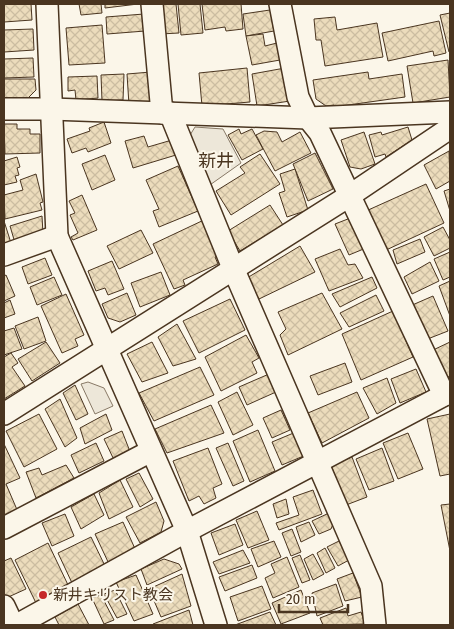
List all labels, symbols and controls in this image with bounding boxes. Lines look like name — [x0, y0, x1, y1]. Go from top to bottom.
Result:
district label: 新井 — [198, 150, 234, 172]
scale bar — [279, 582, 348, 614]
place label: 新井キリスト教会 — [53, 586, 173, 604]
marker: 新井キリスト教会 — [37, 589, 49, 601]
text: 20 m — [286, 590, 316, 608]

